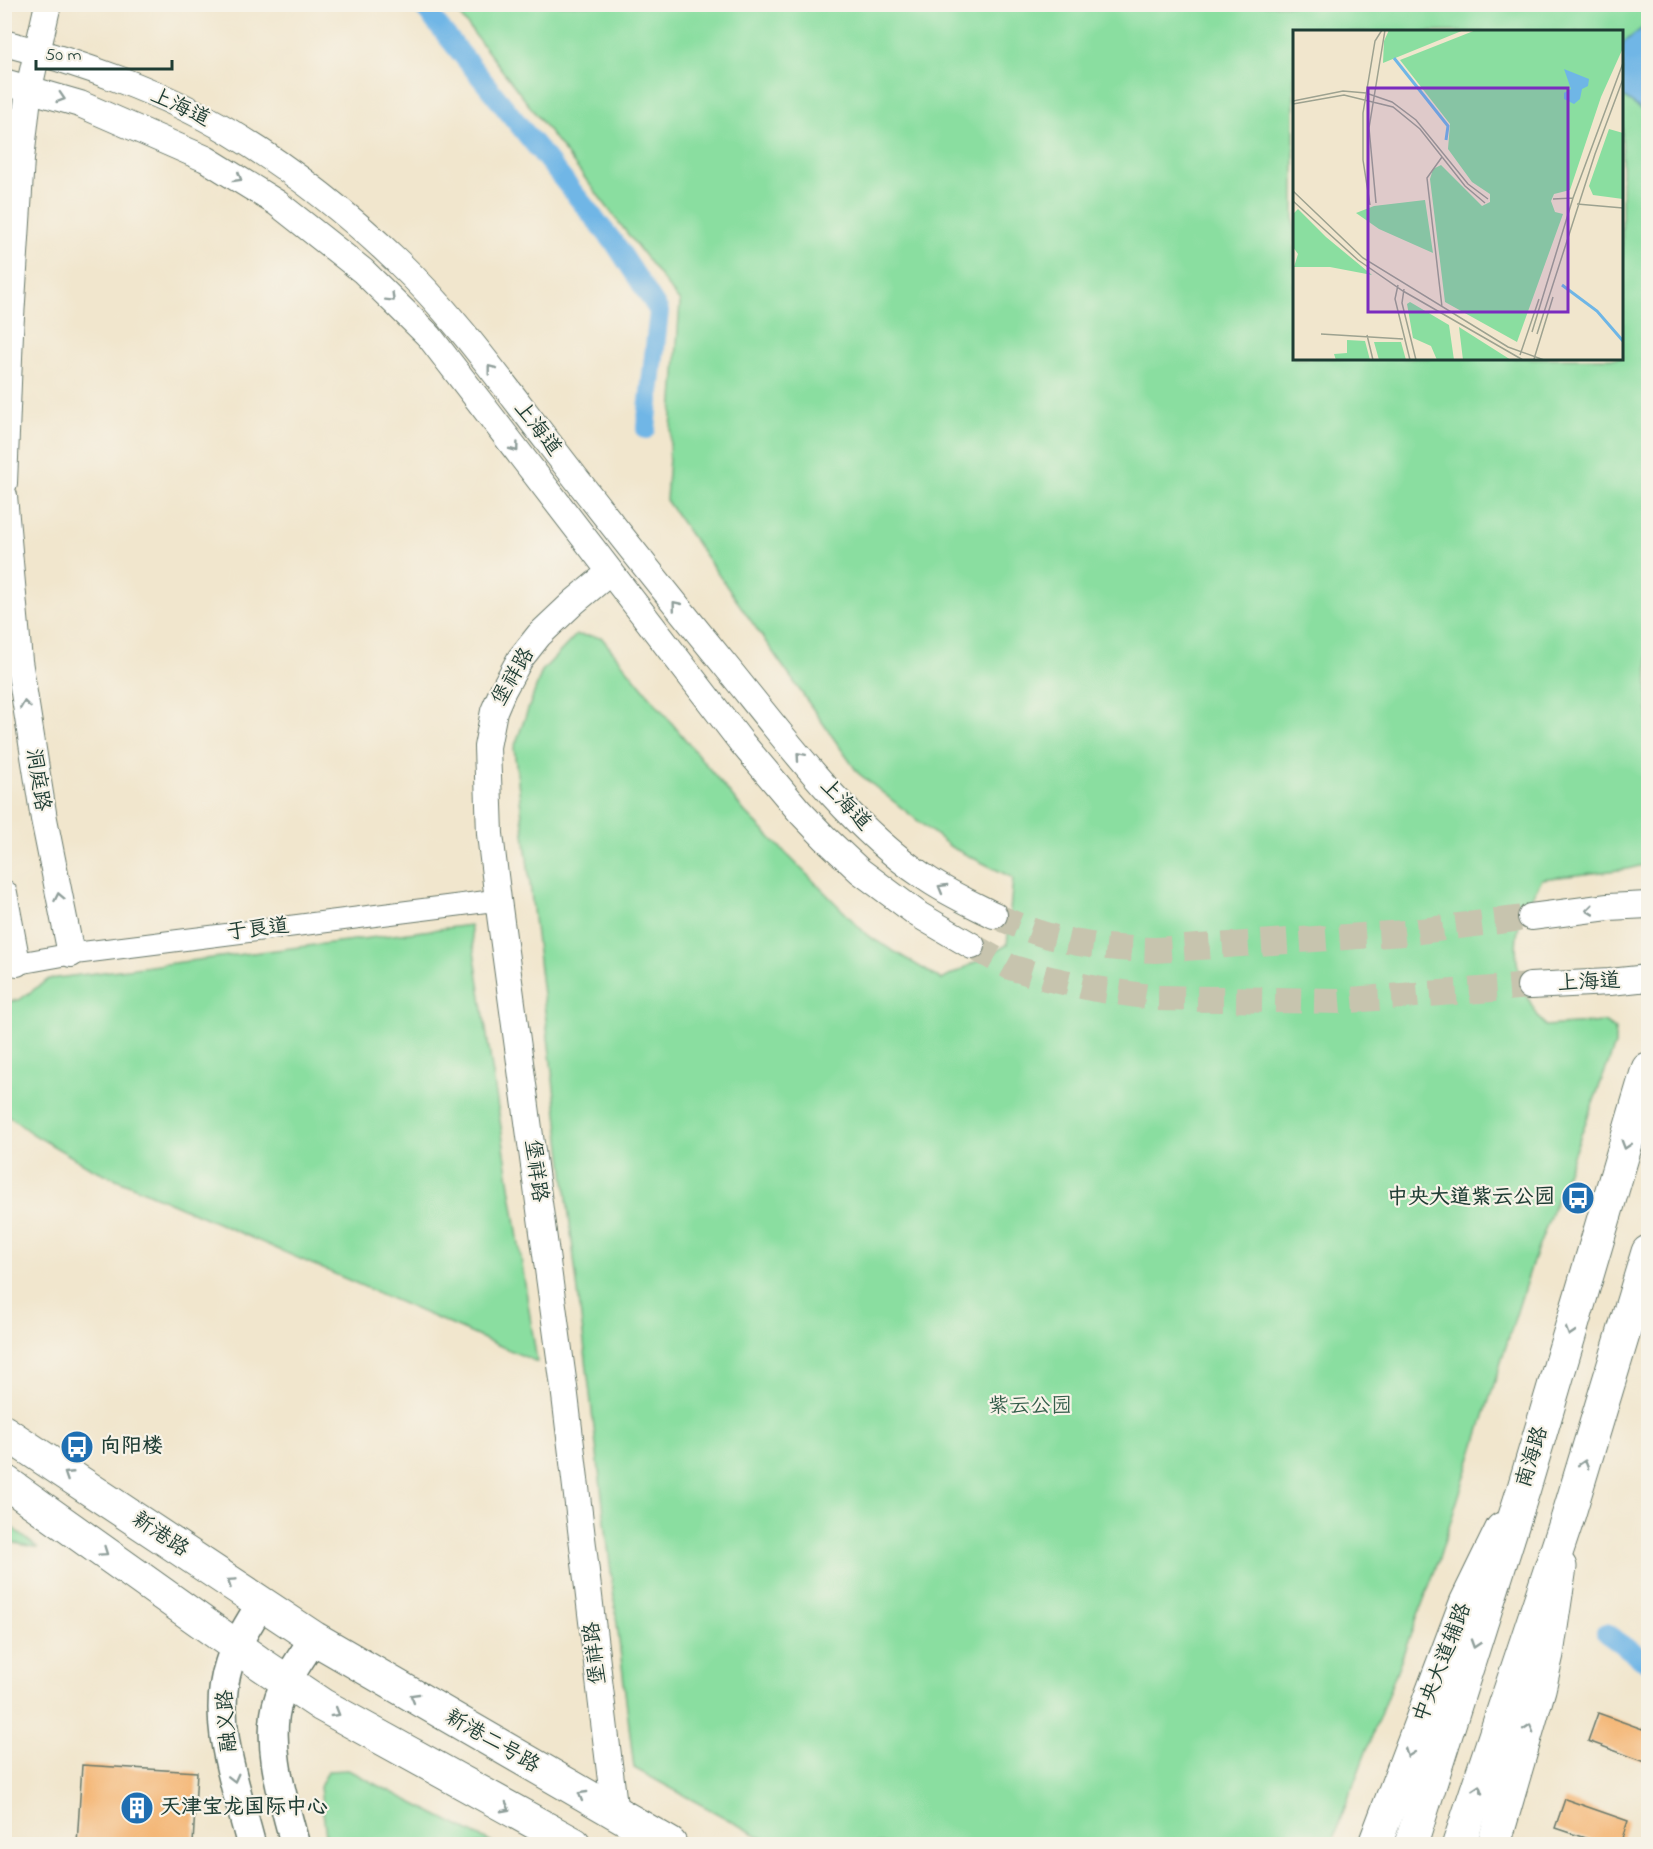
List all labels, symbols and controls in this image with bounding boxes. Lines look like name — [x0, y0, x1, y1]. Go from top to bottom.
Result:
inset map — [1293, 30, 1623, 360]
scale bar — [36, 33, 172, 71]
text: 50 m — [45, 43, 82, 69]
street label: 上海道 — [145, 81, 215, 135]
one-way arrow — [55, 91, 66, 103]
one-way arrow — [232, 170, 242, 182]
one-way arrow — [385, 291, 395, 302]
one-way arrow — [488, 365, 499, 376]
street label: 上海道 — [506, 395, 568, 463]
one-way arrow — [508, 441, 519, 452]
one-way arrow — [673, 601, 684, 612]
street label: 堡祥路 — [485, 642, 543, 712]
one-way arrow — [20, 700, 32, 709]
street label: 洞庭路 — [17, 747, 57, 813]
one-way arrow — [796, 752, 807, 763]
street label: 上海道 — [812, 772, 878, 838]
one-way arrow — [938, 884, 948, 895]
one-way arrow — [53, 892, 66, 902]
one-way arrow — [1586, 903, 1595, 915]
street label: 于良道 — [225, 911, 291, 949]
street label: 上海道 — [1557, 966, 1621, 1000]
street label: 堡祥路 — [516, 1138, 554, 1204]
one-way arrow — [1621, 1139, 1633, 1150]
bus stop icon: 中央大道紫云公园 — [1560, 1180, 1596, 1216]
place label: 中央大道紫云公园 — [1387, 1183, 1555, 1213]
one-way arrow — [1565, 1326, 1577, 1337]
park label: 紫云公园 — [988, 1392, 1072, 1422]
street label: 南海路 — [1509, 1422, 1557, 1492]
bus stop icon: 向阳楼 — [59, 1429, 95, 1465]
place label: 向阳楼 — [100, 1432, 163, 1462]
one-way arrow — [1577, 1459, 1589, 1470]
one-way arrow — [64, 1470, 74, 1482]
street label: 新港路 — [125, 1505, 195, 1565]
one-way arrow — [97, 1545, 108, 1556]
one-way arrow — [226, 1578, 237, 1589]
street label: 中央大道辅路 — [1406, 1599, 1480, 1727]
street label: 堡祥路 — [577, 1620, 615, 1686]
one-way arrow — [1469, 1638, 1482, 1649]
street label: 融义路 — [211, 1689, 245, 1753]
one-way arrow — [409, 1693, 420, 1704]
street label: 新港二号路 — [439, 1703, 545, 1781]
one-way arrow — [330, 1706, 340, 1718]
one-way arrow — [1521, 1723, 1534, 1733]
one-way arrow — [1404, 1747, 1417, 1758]
one-way arrow — [227, 1773, 240, 1783]
one-way arrow — [1470, 1784, 1483, 1795]
building icon: 天津宝龙国际中心 — [119, 1790, 155, 1826]
one-way arrow — [578, 1791, 588, 1802]
place label: 天津宝龙国际中心 — [160, 1793, 328, 1823]
one-way arrow — [500, 1801, 511, 1812]

